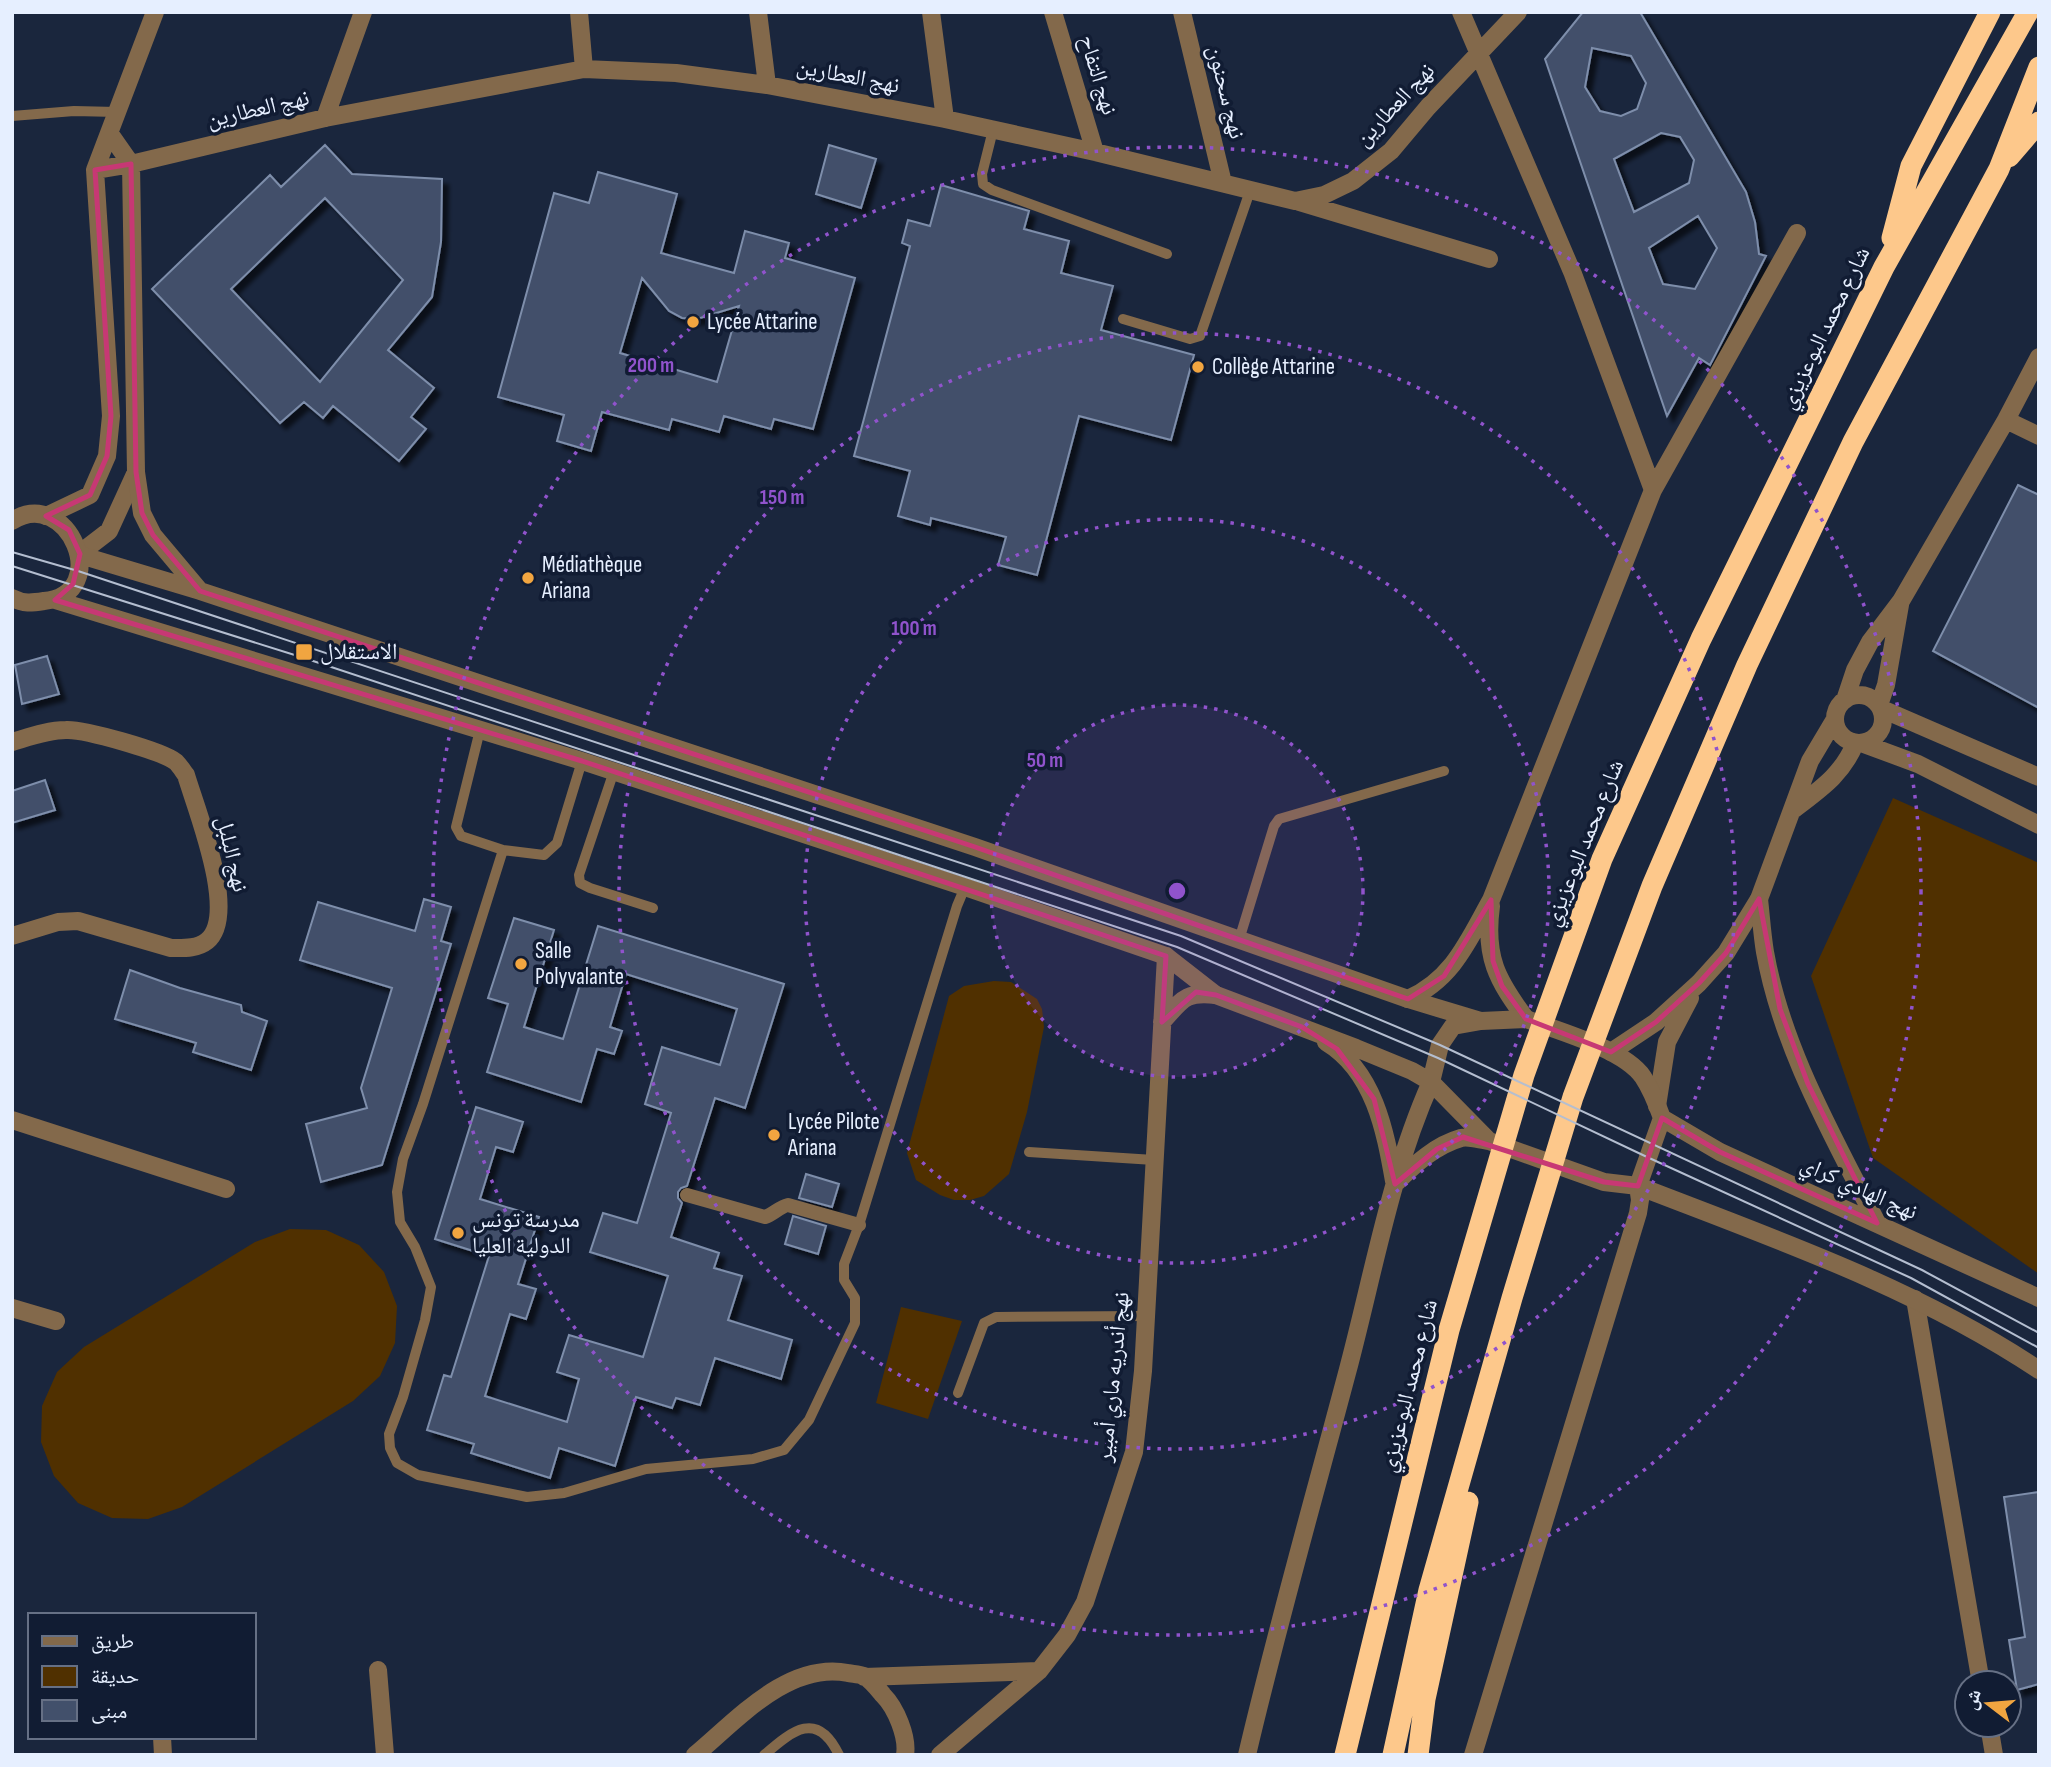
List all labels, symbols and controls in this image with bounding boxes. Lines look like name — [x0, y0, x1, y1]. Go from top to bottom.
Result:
street label: نهج التفاح — [1073, 32, 1123, 118]
street label: نهج سحنون — [1201, 42, 1251, 142]
street label: نهج العطارين — [794, 52, 902, 100]
street label: نهج العطارين — [1349, 57, 1441, 153]
street label: نهج العطارين — [204, 84, 312, 134]
street label: شارع محمد البوعزيزي — [1774, 242, 1880, 416]
place label: Lycée Attarine — [707, 308, 818, 336]
marker: Lycée Attarine — [685, 314, 701, 330]
text: 200 m — [628, 353, 674, 378]
place label: Collège Attarine — [1212, 353, 1335, 381]
marker: Collège Attarine — [1190, 359, 1206, 375]
text: 150 m — [760, 485, 804, 510]
place label: Médiathèque Ariana — [541, 551, 642, 605]
marker: Médiathèque Ariana — [520, 570, 536, 586]
text: 100 m — [891, 616, 937, 641]
place label: الاستقلال — [320, 638, 397, 666]
marker: الاستقلال — [294, 642, 314, 662]
text: 50 m — [1027, 748, 1063, 773]
street label: شارع محمد البوعزيزي — [1538, 756, 1634, 932]
street label: نهج البلبل — [210, 813, 254, 895]
centre of rings — [1165, 879, 1189, 903]
place label: Salle Polyvalante — [535, 937, 624, 991]
marker: Salle Polyvalante — [513, 956, 529, 972]
place label: Lycée Pilote Ariana — [787, 1108, 880, 1162]
marker: Lycée Pilote Ariana — [766, 1127, 782, 1143]
street label: نهج الهادي كراي — [1795, 1150, 1922, 1230]
place label: مدرسة تونس الدولية العليا — [472, 1206, 580, 1260]
marker: مدرسة تونس الدولية العليا — [450, 1225, 466, 1241]
street label: نهج أندريه ماري أمبير — [1089, 1290, 1140, 1465]
street label: شارع محمد البوعزيزي — [1374, 1297, 1448, 1476]
legend — [28, 1613, 256, 1739]
text: طريق — [91, 1629, 134, 1654]
text: حديقة — [91, 1664, 139, 1689]
north arrow — [1953, 1669, 2023, 1739]
text: ش — [1959, 1687, 1987, 1713]
text: مبنى — [91, 1699, 127, 1724]

